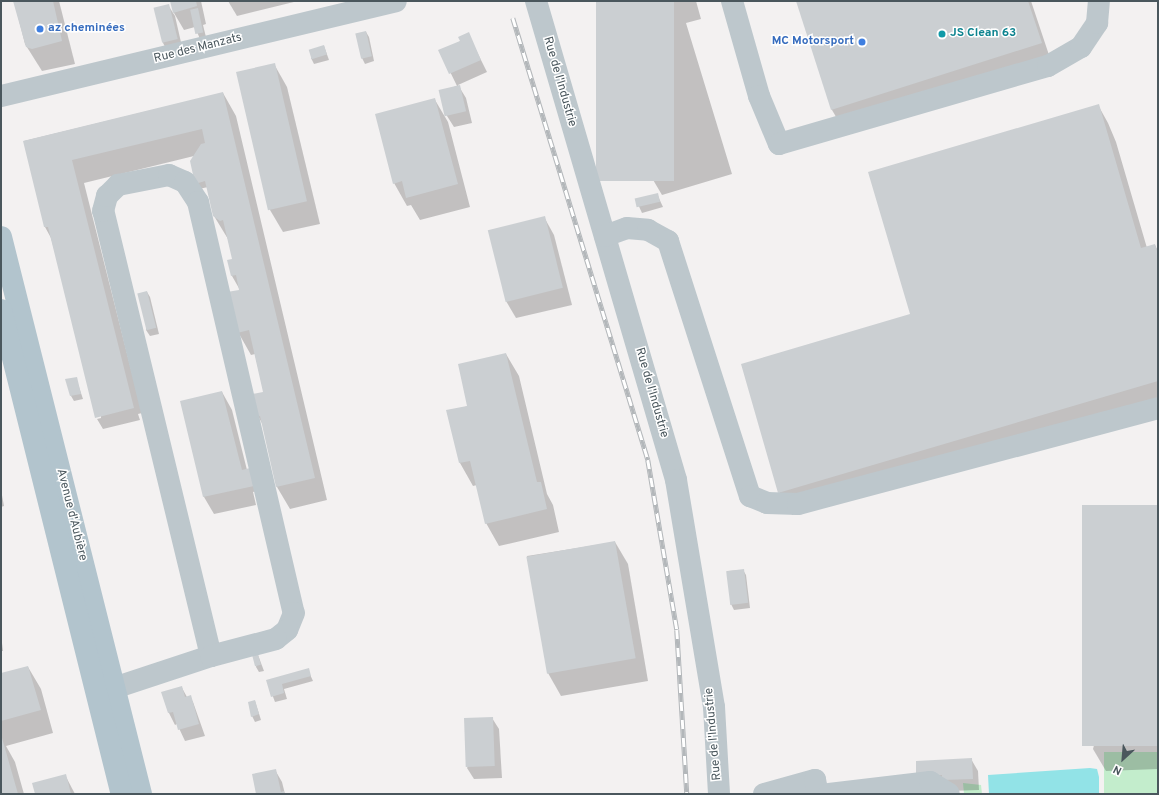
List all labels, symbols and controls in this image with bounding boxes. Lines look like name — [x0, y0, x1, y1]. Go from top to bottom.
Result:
place label: az cheminées — [48, 22, 125, 36]
marker: az cheminées — [35, 24, 45, 34]
place label: JS Clean 63 — [950, 27, 1016, 41]
marker: JS Clean 63 — [937, 29, 947, 39]
street label: Rue des Manzats — [153, 31, 243, 67]
street label: Rue de l'Industrie — [539, 35, 579, 129]
place label: MC Motorsport — [772, 35, 854, 49]
marker: MC Motorsport — [857, 37, 867, 47]
street label: Rue de l'Industrie — [631, 346, 671, 440]
street label: Avenue d'Aubière — [53, 468, 89, 562]
street label: Rue de l'Industrie — [703, 687, 725, 781]
north arrow — [1103, 739, 1143, 779]
text: N — [1111, 762, 1124, 778]

